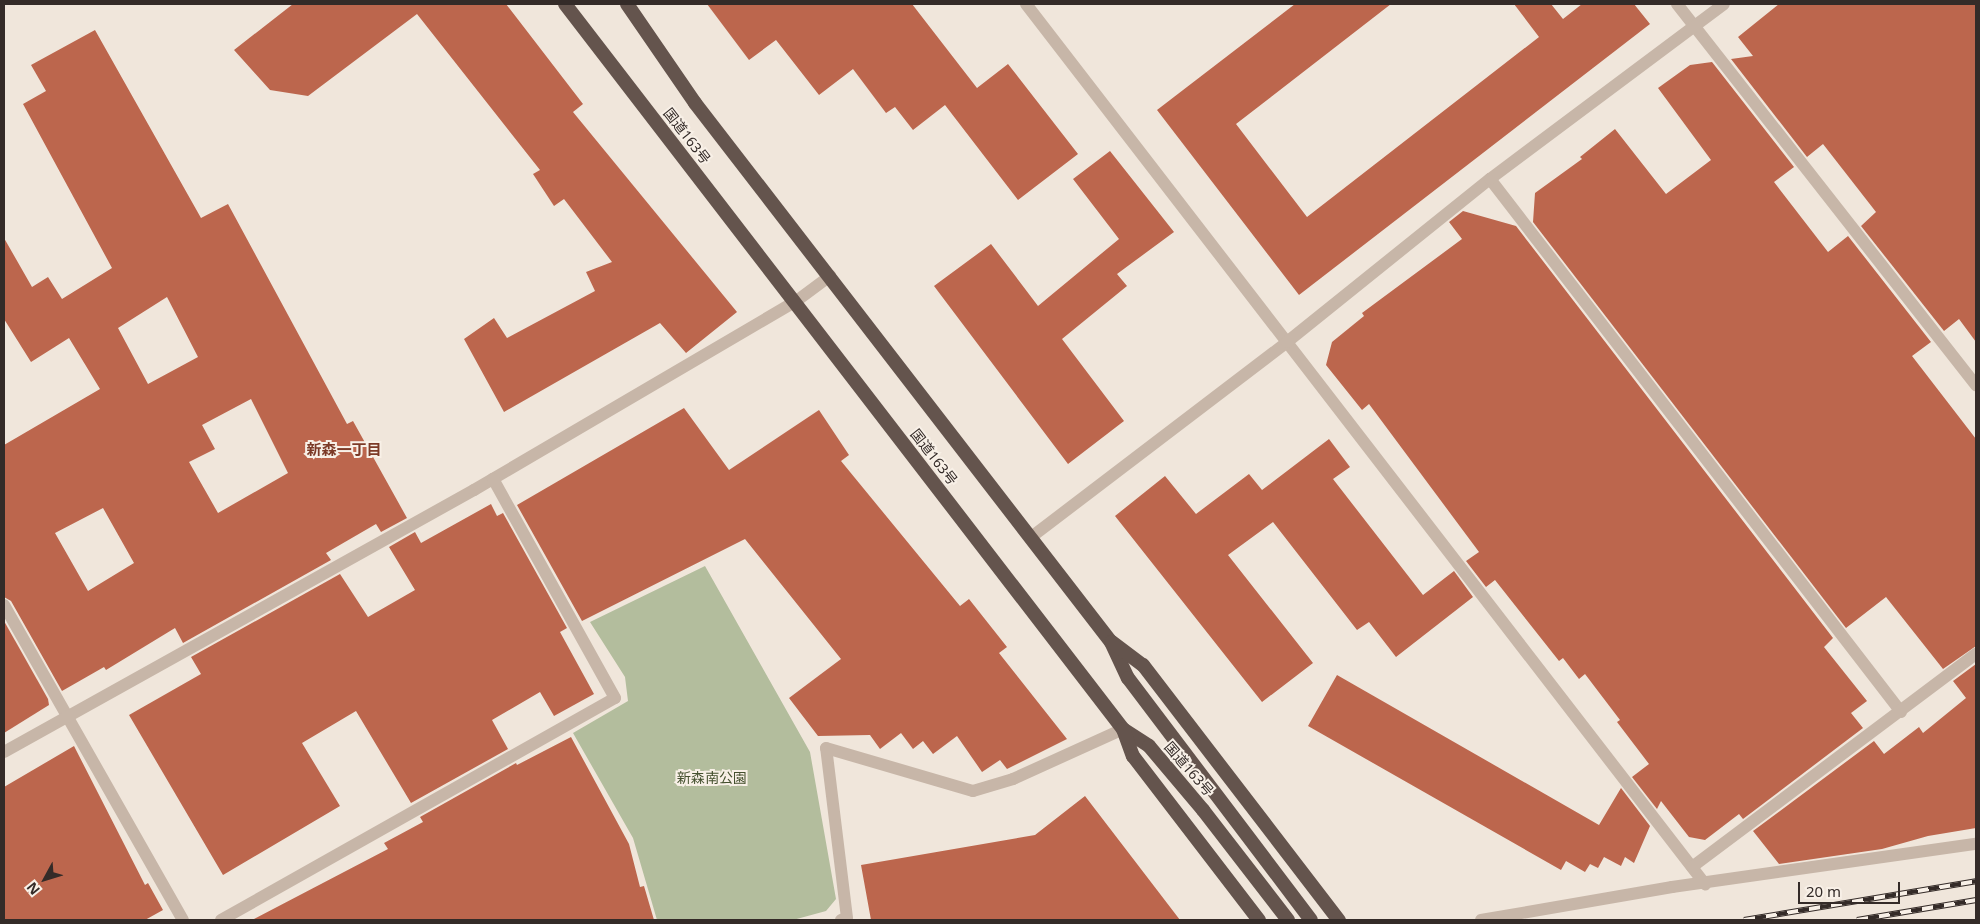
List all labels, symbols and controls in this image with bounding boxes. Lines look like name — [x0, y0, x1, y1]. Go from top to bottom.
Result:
street label: 国道163号 — [660, 105, 714, 167]
street label: 国道163号 — [907, 426, 961, 488]
district label: 新森一丁目 — [307, 441, 381, 459]
street label: 国道163号 — [1161, 739, 1217, 799]
park label: 新森南公園 — [677, 770, 747, 786]
north arrow — [20, 854, 70, 904]
scale bar — [1800, 872, 1902, 904]
text: N — [22, 878, 44, 899]
text: 20 m — [1806, 881, 1841, 901]

